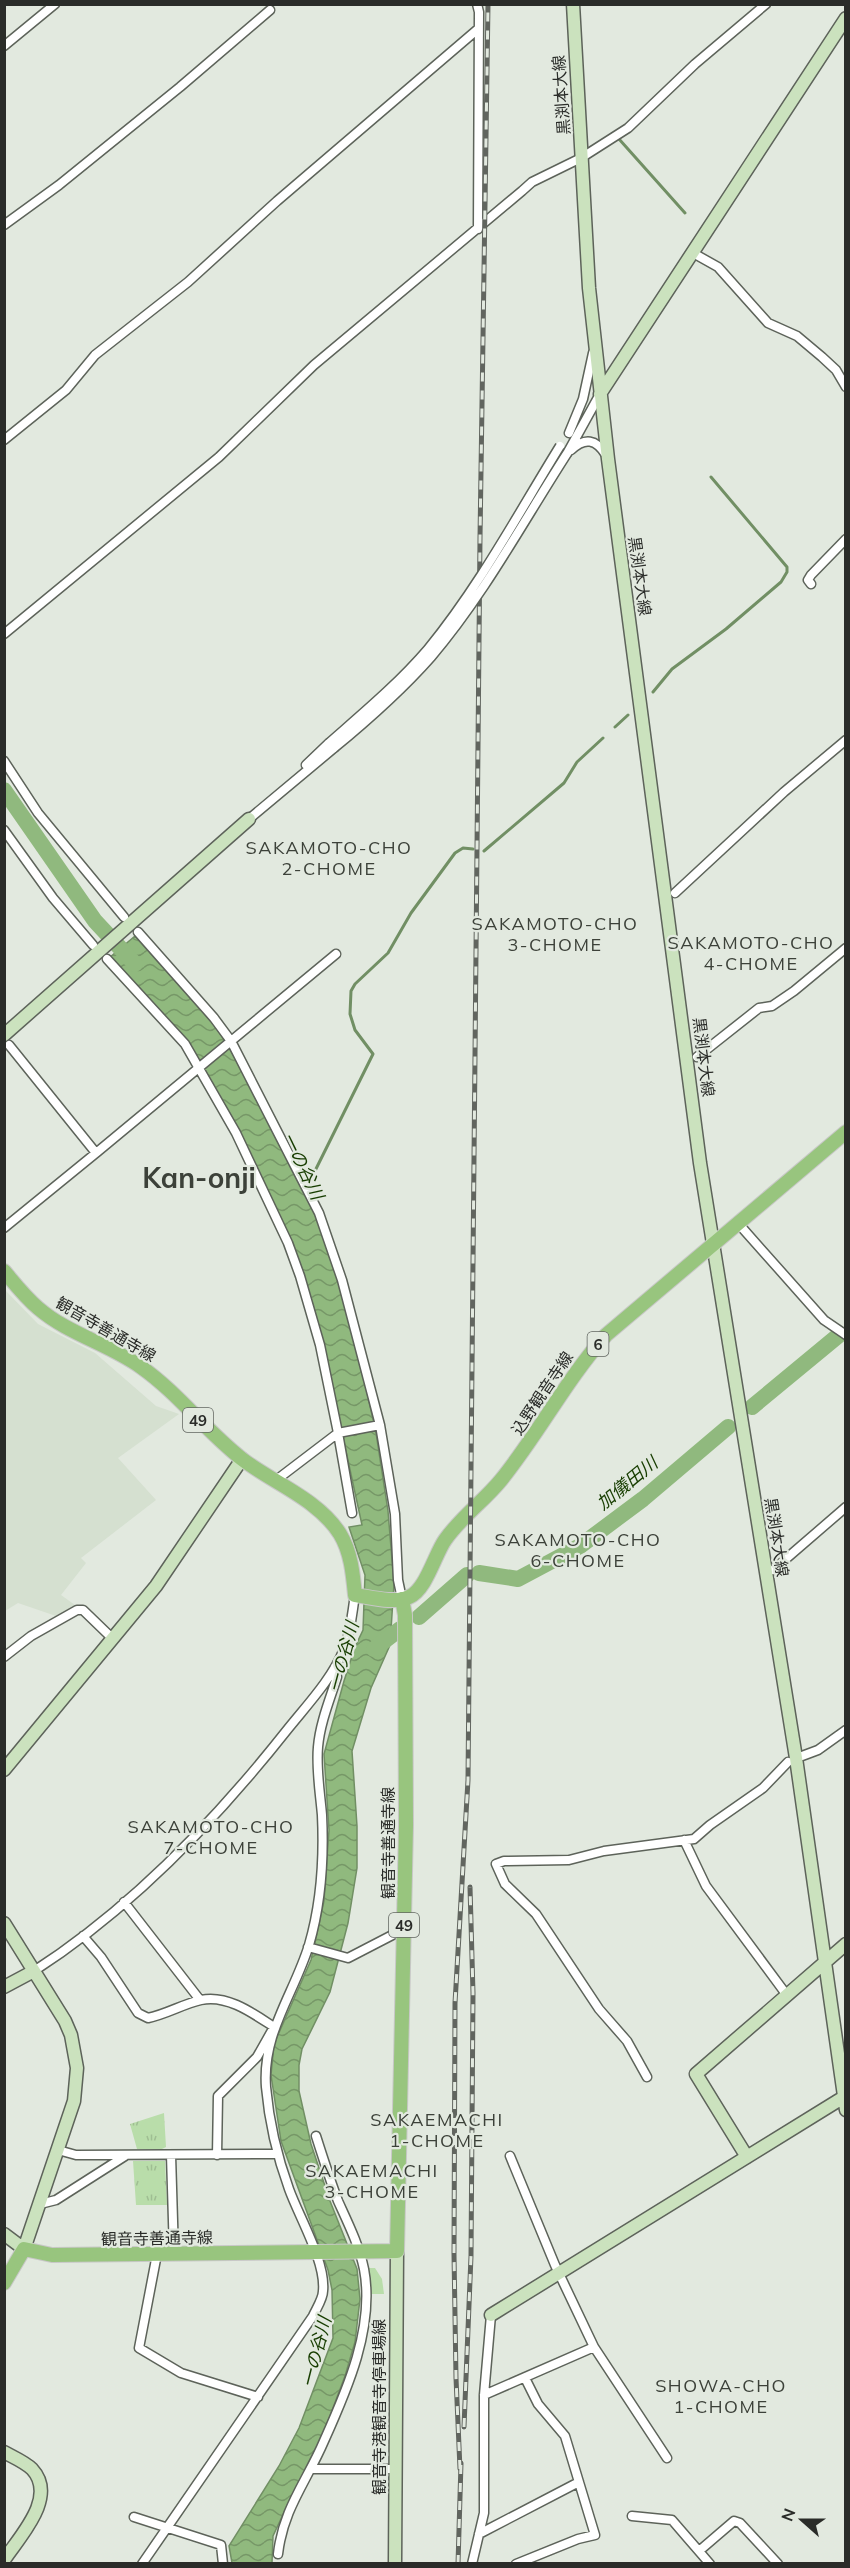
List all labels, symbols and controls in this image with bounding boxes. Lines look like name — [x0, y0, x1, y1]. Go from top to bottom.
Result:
street label: 黒渕本大線 — [548, 54, 574, 136]
street label: 黒渕本大線 — [625, 535, 655, 617]
district label: SAKAMOTO-CHO 2-CHOME — [246, 836, 412, 880]
district label: SAKAMOTO-CHO 3-CHOME — [472, 912, 638, 956]
district label: SAKAMOTO-CHO 4-CHOME — [668, 931, 834, 975]
street label: 黒渕本大線 — [689, 1016, 719, 1098]
water label: 一の谷川 — [277, 1129, 330, 1205]
district label: Kan-onji — [142, 1160, 256, 1195]
street label: 観音寺善通寺線 — [52, 1292, 160, 1366]
road number: 6 — [588, 1332, 608, 1356]
street label: 込野観音寺線 — [507, 1348, 577, 1438]
road number: 49 — [183, 1408, 213, 1432]
water label: 加儀田川 — [592, 1450, 664, 1515]
street label: 黒渕本大線 — [761, 1496, 793, 1578]
district label: SAKAMOTO-CHO 6-CHOME — [495, 1528, 661, 1572]
water label: 一の谷川 — [323, 1617, 364, 1695]
street label: 観音寺善通寺線 — [378, 1787, 398, 1899]
district label: SAKAMOTO-CHO 7-CHOME — [128, 1815, 294, 1859]
road number: 49 — [389, 1913, 419, 1937]
district label: SAKAEMACHI 1-CHOME — [370, 2108, 504, 2152]
district label: SAKAEMACHI 3-CHOME — [305, 2159, 439, 2203]
street label: 観音寺善通寺線 — [101, 2227, 213, 2249]
water label: 一の谷川 — [296, 2312, 336, 2390]
street label: 観音寺港観音寺停車場線 — [369, 2319, 389, 2495]
district label: SHOWA-CHO 1-CHOME — [655, 2374, 787, 2418]
north arrow — [772, 2490, 832, 2550]
text: N — [776, 2505, 799, 2524]

